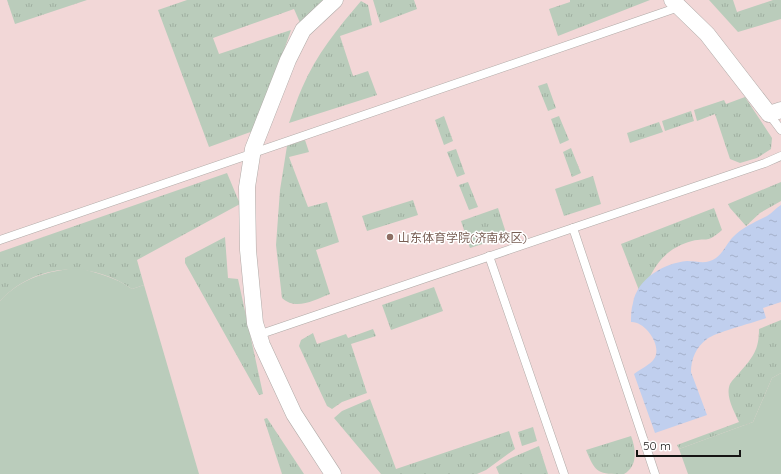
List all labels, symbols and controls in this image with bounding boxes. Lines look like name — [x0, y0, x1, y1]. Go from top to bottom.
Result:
place label: 山东体育学院(济南校区) — [398, 230, 527, 245]
marker: 山东体育学院(济南校区) — [385, 232, 395, 242]
scale bar — [637, 432, 740, 458]
text: 50 m — [643, 438, 671, 453]

